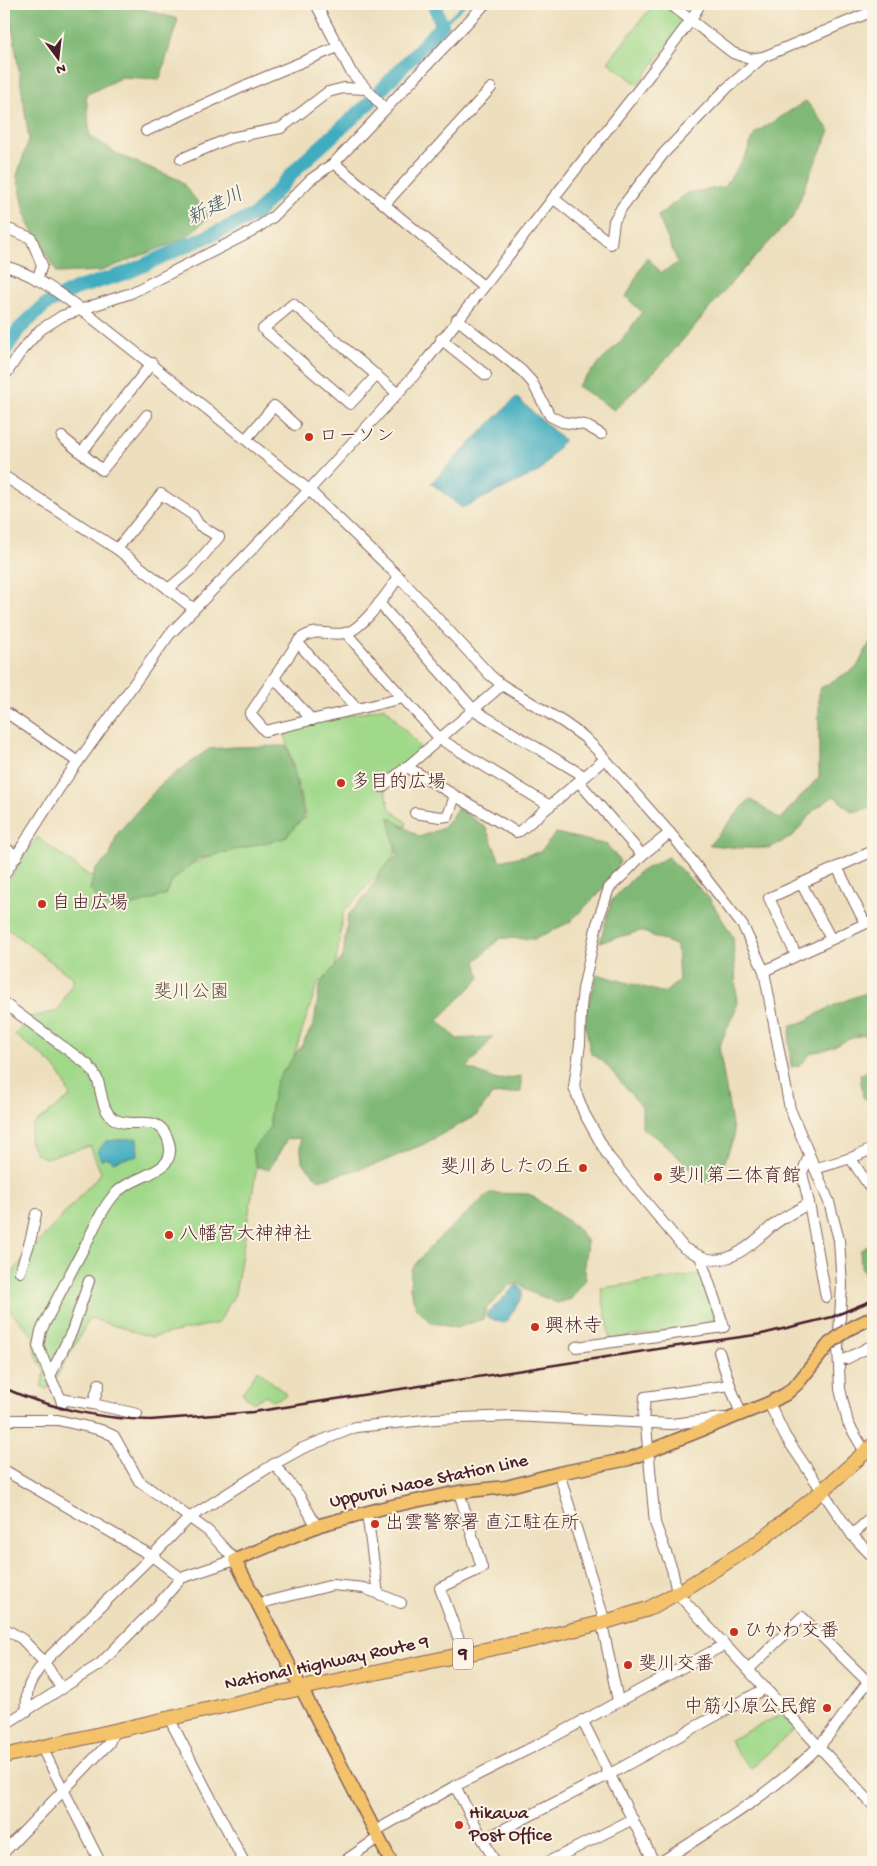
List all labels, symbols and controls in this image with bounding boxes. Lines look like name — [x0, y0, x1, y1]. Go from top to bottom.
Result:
north arrow — [32, 32, 82, 82]
text: N — [54, 59, 67, 78]
water label: 新建川 — [184, 183, 248, 232]
place label: ローソン — [319, 426, 395, 449]
marker: ローソン — [303, 431, 315, 443]
place label: 多目的広場 — [351, 771, 446, 795]
marker: 多目的広場 — [335, 777, 347, 789]
place label: 自由広場 — [52, 892, 128, 916]
marker: 自由広場 — [36, 898, 48, 910]
park label: 斐川公園 — [153, 981, 229, 1005]
place label: 斐川あしたの丘 — [440, 1156, 573, 1180]
marker: 斐川あしたの丘 — [577, 1162, 589, 1174]
place label: 斐川第二体育館 — [668, 1165, 801, 1189]
marker: 斐川第二体育館 — [652, 1171, 664, 1183]
place label: 八幡宮大神神社 — [179, 1223, 312, 1247]
marker: 八幡宮大神神社 — [163, 1229, 175, 1241]
place label: 興林寺 — [545, 1315, 602, 1339]
marker: 興林寺 — [529, 1321, 541, 1333]
street label: Uppurui Naoe Station Line — [328, 1450, 530, 1514]
place label: 出雲警察署 直江駐在所 — [385, 1512, 580, 1536]
marker: 出雲警察署 直江駐在所 — [369, 1518, 381, 1530]
place label: ひかわ交番 — [744, 1620, 839, 1644]
marker: ひかわ交番 — [728, 1626, 740, 1638]
street label: National Highway Route 9 — [223, 1631, 432, 1697]
road number: 9 — [453, 1638, 473, 1670]
place label: 斐川交番 — [638, 1653, 714, 1677]
marker: 斐川交番 — [622, 1659, 634, 1671]
place label: 中筋小原公民館 — [684, 1696, 817, 1720]
marker: 中筋小原公民館 — [821, 1702, 833, 1714]
place label: Hikawa Post Office — [468, 1803, 552, 1848]
marker: Hikawa Post Office — [453, 1819, 465, 1831]

